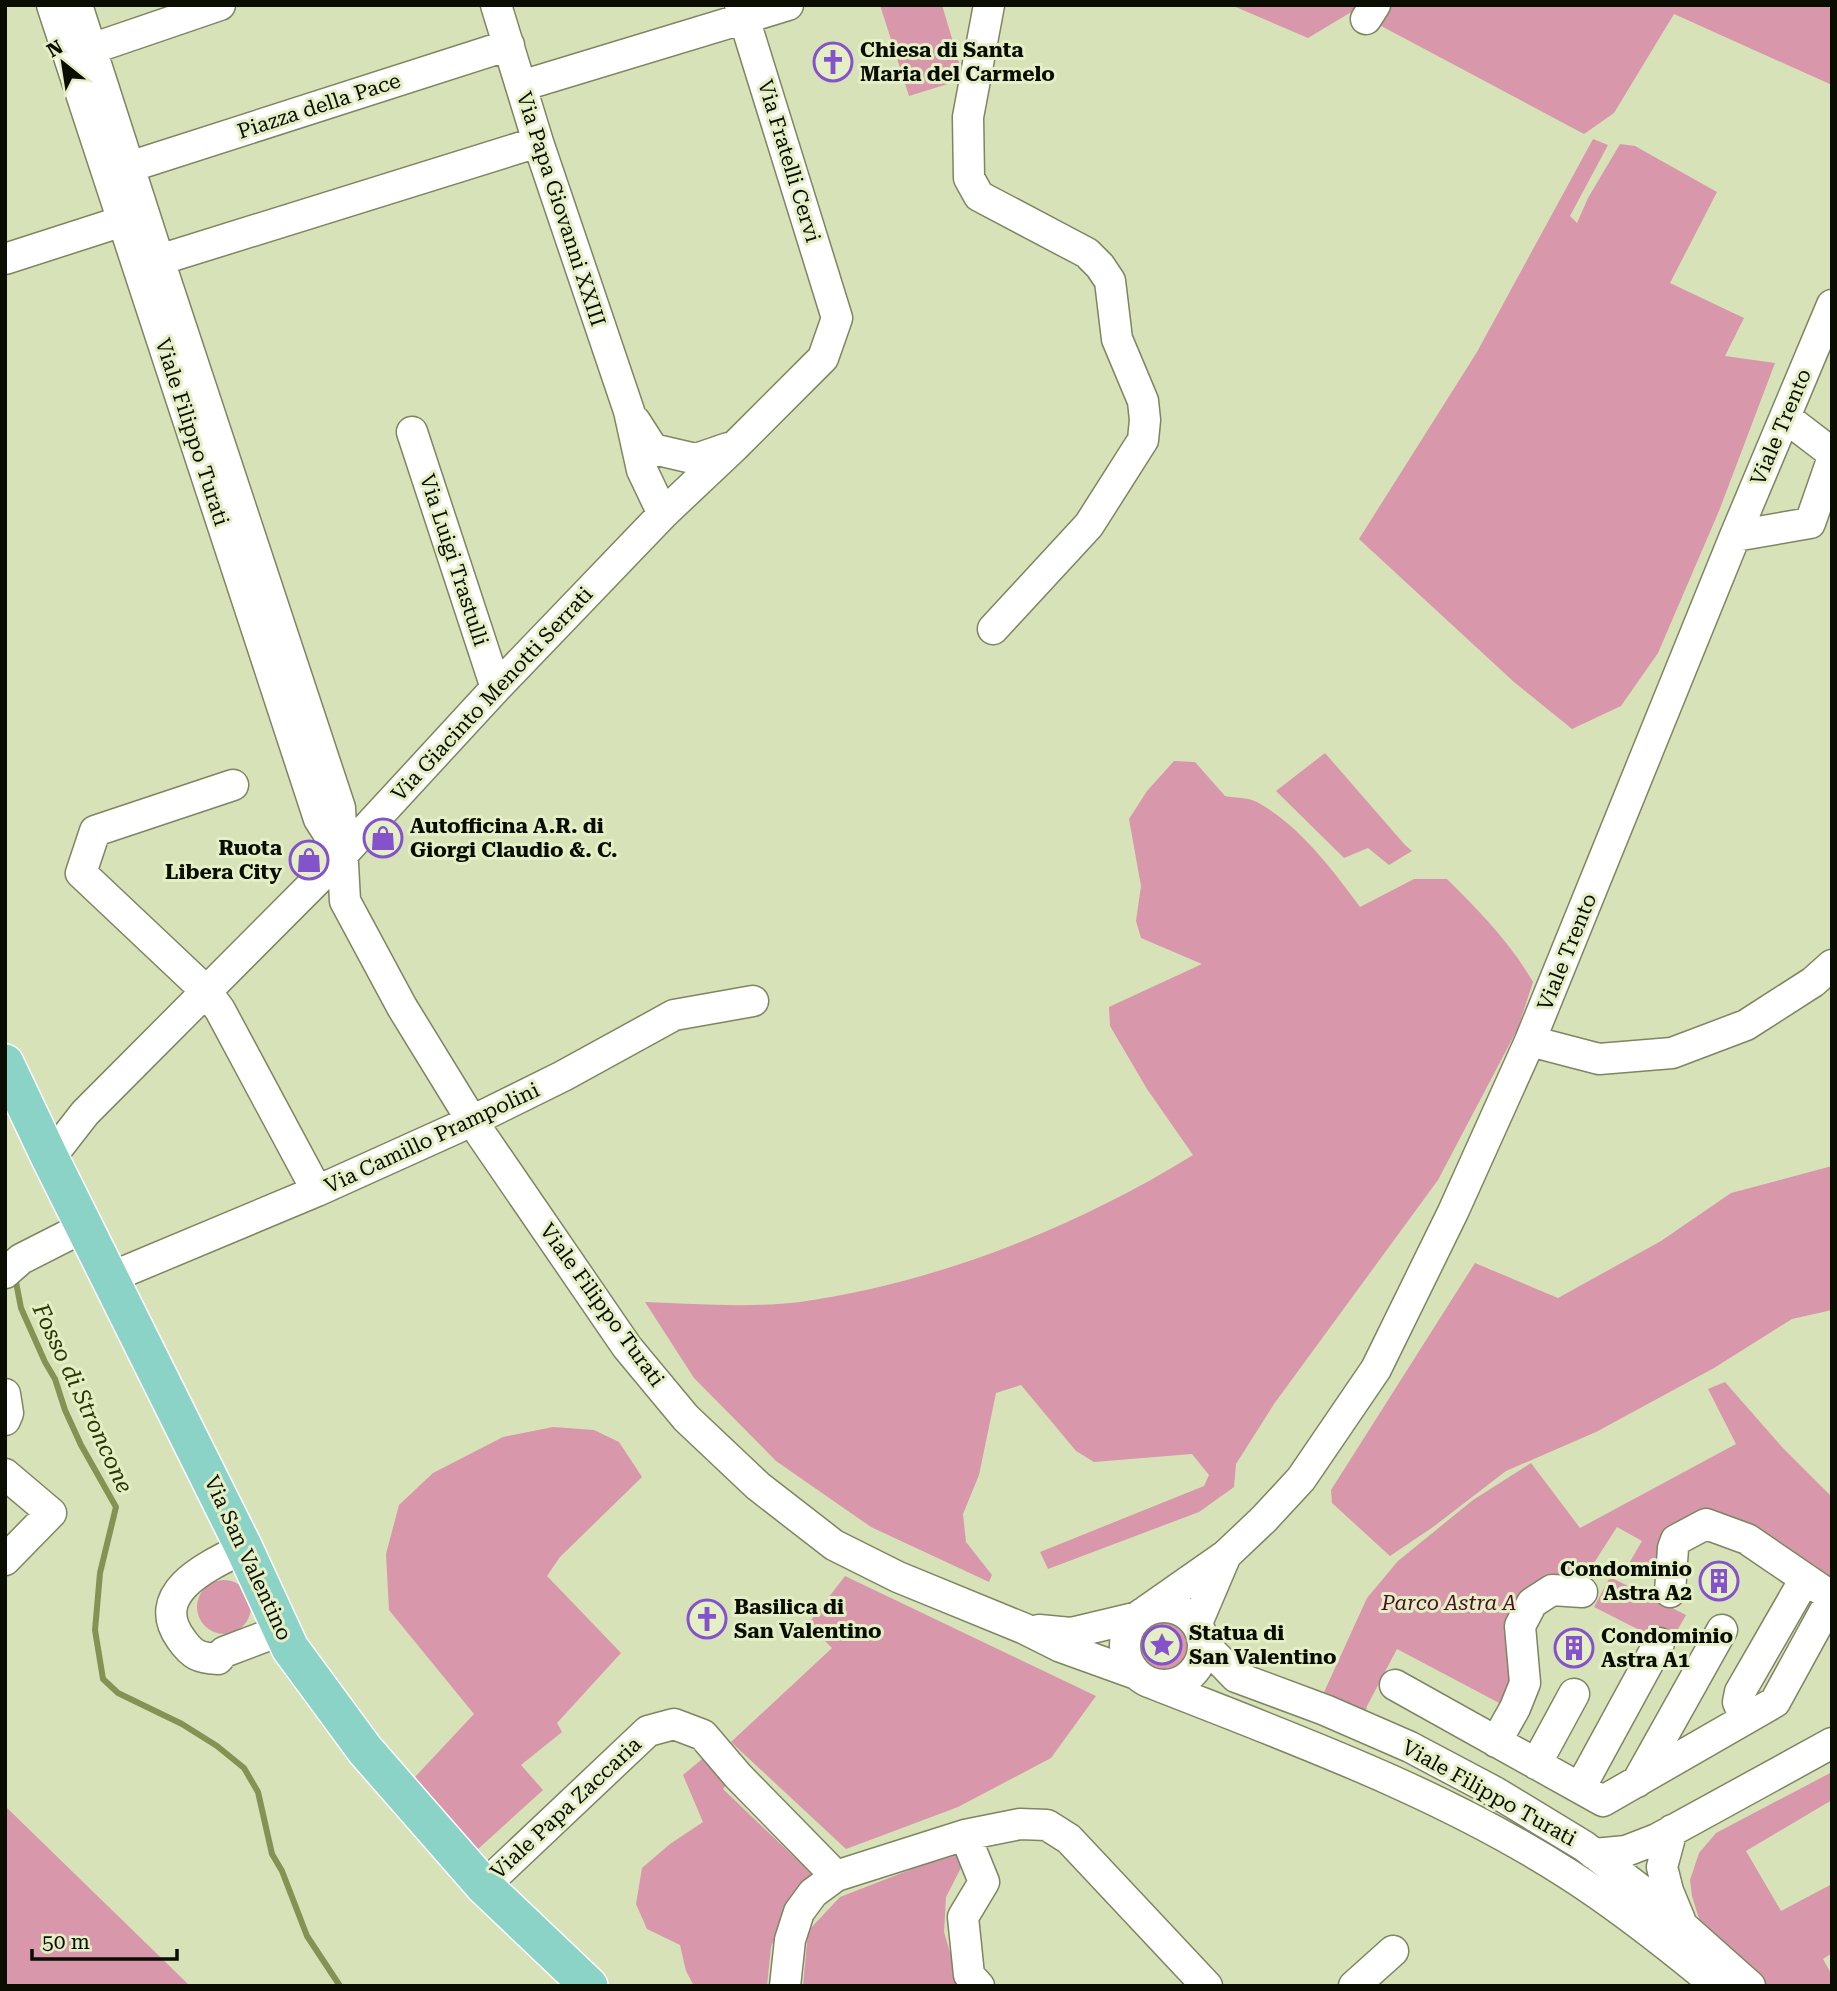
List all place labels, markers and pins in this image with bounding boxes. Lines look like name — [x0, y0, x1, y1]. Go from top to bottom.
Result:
place label: Chiesa di Santa Maria del Carmelo — [860, 38, 1055, 86]
church icon: Chiesa di Santa Maria del Carmelo — [812, 41, 854, 83]
place label: Autofficina A.R. di Giorgi Claudio &. C. — [410, 814, 618, 862]
shop icon: Autofficina A.R. di Giorgi Claudio &. C. — [362, 817, 404, 859]
place label: Ruota Libera City — [165, 836, 283, 884]
shop icon: Ruota Libera City — [288, 839, 330, 881]
place label: Condominio Astra A2 — [1560, 1557, 1692, 1605]
building icon: Condominio Astra A2 — [1698, 1560, 1740, 1602]
place label: Basilica di San Valentino — [734, 1595, 882, 1643]
church icon: Basilica di San Valentino — [686, 1598, 728, 1640]
place label: Statua di San Valentino — [1189, 1621, 1337, 1669]
place icon: Statua di San Valentino — [1141, 1624, 1183, 1666]
place label: Condominio Astra A1 — [1601, 1624, 1733, 1672]
building icon: Condominio Astra A1 — [1553, 1627, 1595, 1669]

